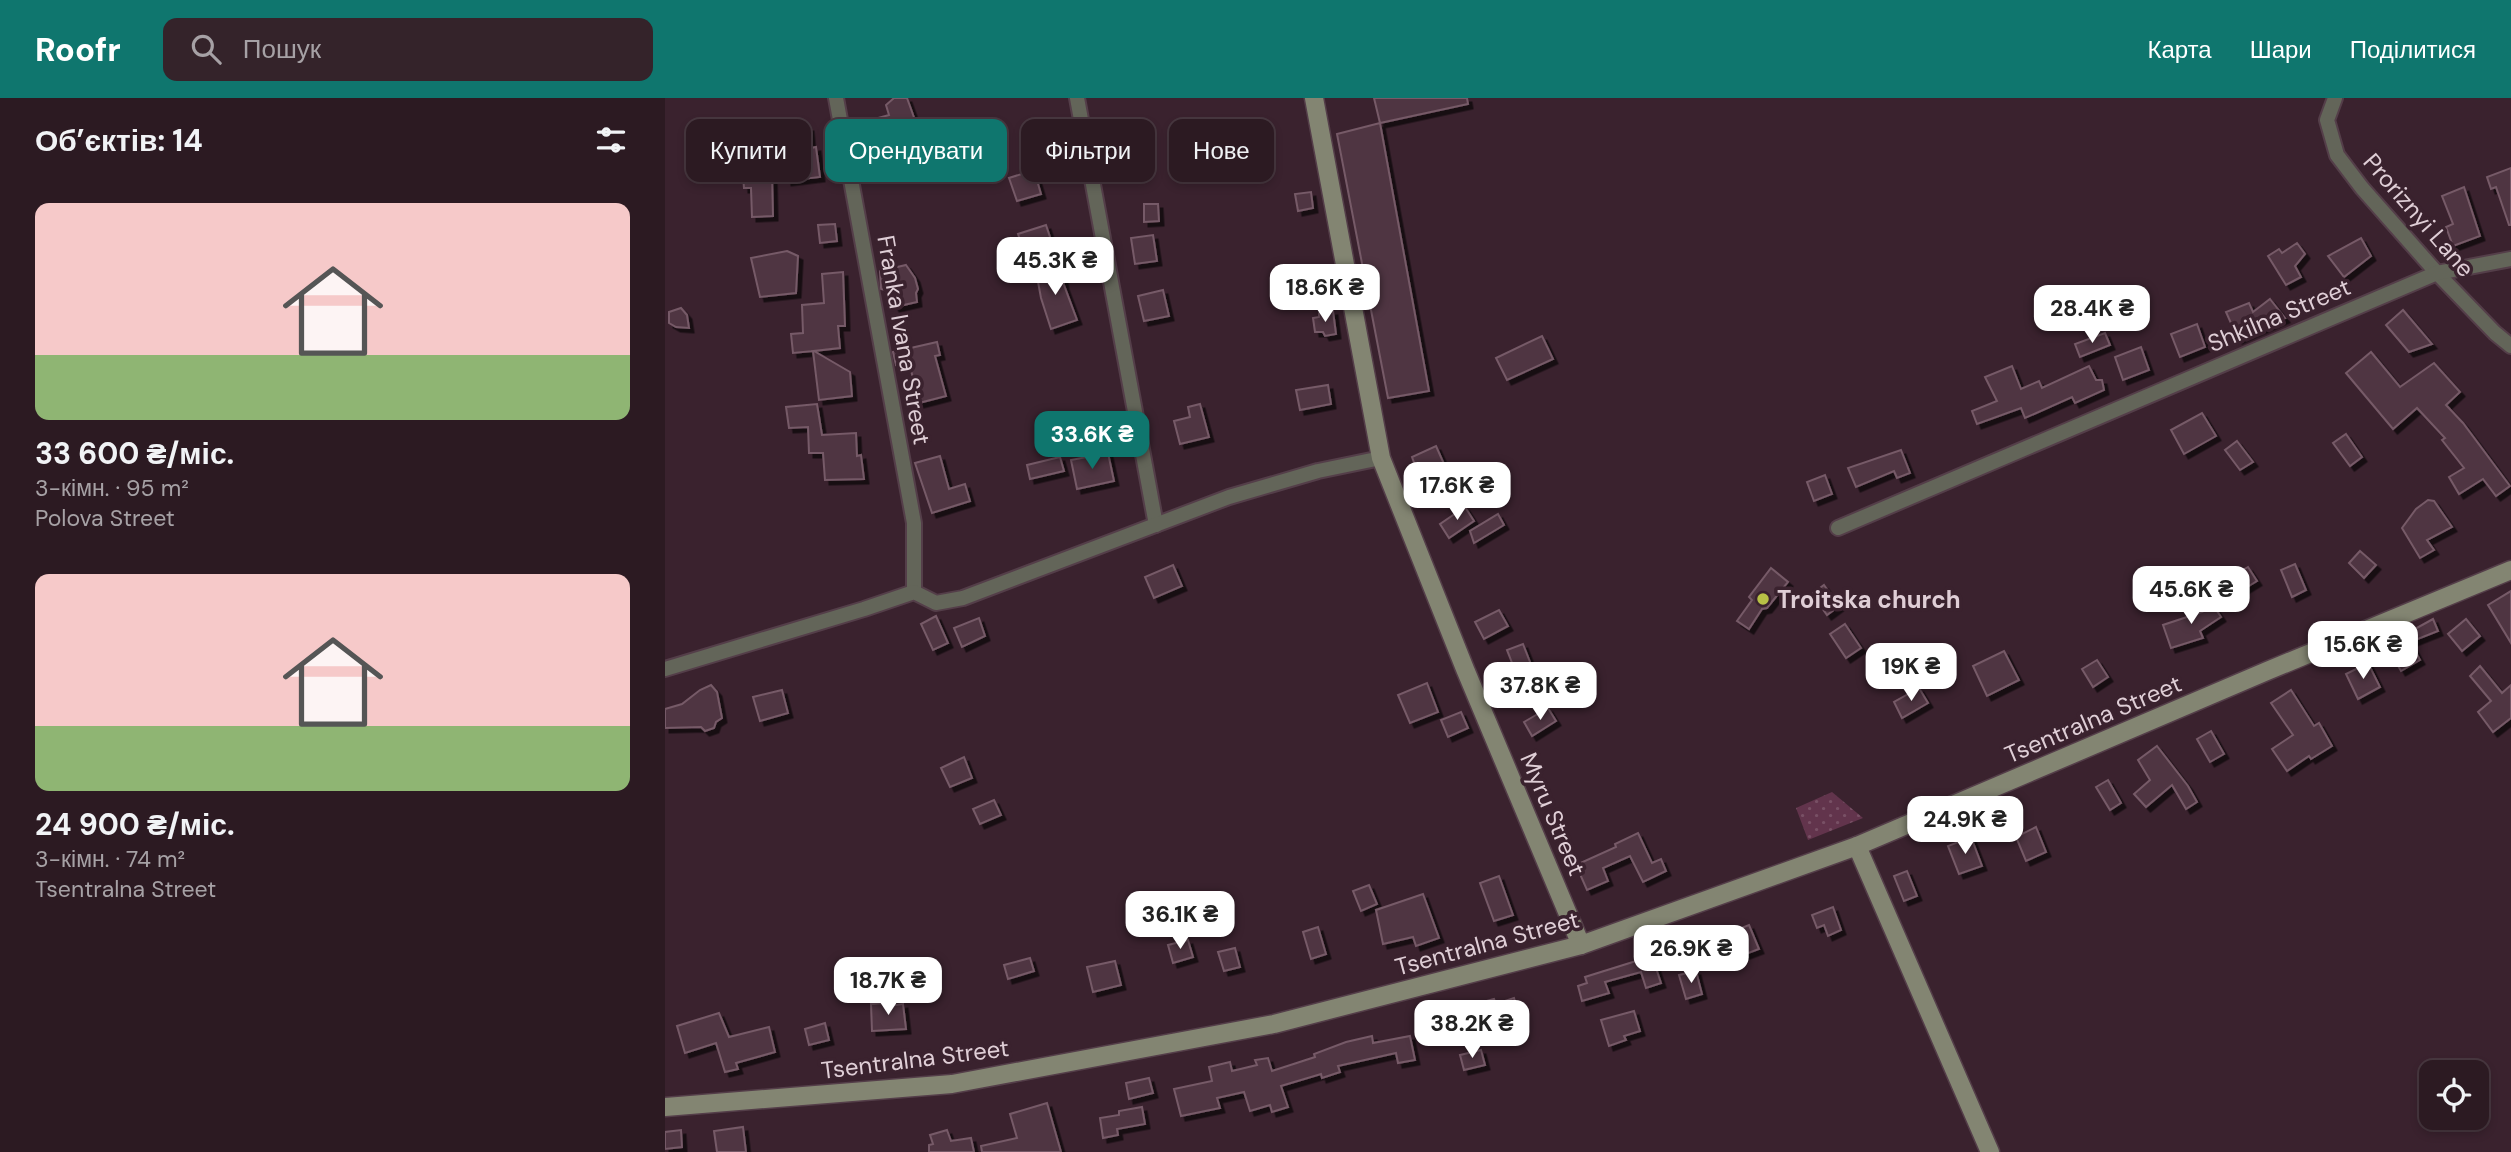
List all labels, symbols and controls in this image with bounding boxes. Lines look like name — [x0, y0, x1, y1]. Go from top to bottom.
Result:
search box — [163, 18, 653, 81]
text: Roofr — [35, 28, 121, 71]
icon: search — [187, 30, 225, 68]
text: Пошук — [243, 32, 321, 66]
text: Карта — [2147, 34, 2212, 65]
text: Шари — [2250, 34, 2312, 65]
text: Поділитися — [2350, 34, 2476, 65]
chip: Купити — [686, 119, 811, 182]
chip: Орендувати — [825, 119, 1007, 182]
chip: Фільтри — [1021, 119, 1155, 182]
chip: Нове — [1169, 119, 1274, 182]
text: Об’єктів: 14 — [35, 121, 203, 160]
icon: filters — [592, 121, 630, 159]
street label: Proriznyi Lane — [2357, 147, 2481, 283]
street label: Franka Ivana Street — [870, 233, 938, 447]
pin: 45.3K ₴ — [990, 238, 1120, 297]
text: 45.3K ₴ — [1013, 245, 1097, 275]
icon: home — [270, 248, 396, 374]
pin: 18.6K ₴ — [1260, 264, 1390, 324]
street label: Shkilna Street — [2203, 271, 2355, 359]
text: 18.6K ₴ — [1286, 272, 1364, 302]
pin: 28.4K ₴ — [2027, 286, 2157, 345]
text: 28.4K ₴ — [2050, 293, 2134, 323]
pin: 33.6K ₴ — [1027, 412, 1157, 471]
text: 33.6K ₴ — [1050, 419, 1134, 449]
text: 33 600 ₴/міс. — [35, 434, 234, 473]
pin: 17.6K ₴ — [1392, 462, 1522, 522]
text: 17.6K ₴ — [1420, 470, 1494, 500]
text: 3-кімн. · 95 m² — [35, 473, 189, 503]
text: Polova Street — [35, 503, 175, 533]
pin: 45.6K ₴ — [2126, 566, 2256, 626]
text: 45.6K ₴ — [2149, 574, 2233, 604]
place label: Troitska church — [1777, 584, 1961, 615]
marker: Troitska church — [1755, 591, 1771, 607]
icon: home — [270, 619, 396, 745]
pin: 15.6K ₴ — [2298, 622, 2428, 681]
text: 15.6K ₴ — [2324, 629, 2402, 659]
pin: 19K ₴ — [1862, 644, 1960, 703]
text: 19K ₴ — [1882, 651, 1940, 681]
pin: 37.8K ₴ — [1475, 662, 1605, 722]
street label: Tsentralna Street — [2000, 668, 2186, 770]
text: 37.8K ₴ — [1500, 670, 1580, 700]
street label: Myru Street — [1513, 748, 1593, 880]
pin: 24.9K ₴ — [1900, 796, 2030, 856]
text: 24.9K ₴ — [1923, 804, 2007, 834]
text: 24 900 ₴/міс. — [35, 805, 235, 844]
text: 3-кімн. · 74 m² — [35, 844, 185, 874]
text: Tsentralna Street — [35, 874, 216, 904]
pin: 36.1K ₴ — [1115, 892, 1245, 951]
text: 36.1K ₴ — [1142, 899, 1218, 929]
street label: Tsentralna Street — [1392, 904, 1582, 982]
pin: 26.9K ₴ — [1626, 926, 1756, 985]
text: 26.9K ₴ — [1650, 933, 1732, 963]
pin: 18.7K ₴ — [823, 958, 953, 1017]
text: 18.7K ₴ — [850, 965, 926, 995]
pin: 38.2K ₴ — [1407, 1000, 1537, 1060]
text: 38.2K ₴ — [1430, 1008, 1514, 1038]
street label: Tsentralna Street — [819, 1032, 1011, 1086]
map controls — [2419, 1060, 2489, 1130]
button: locate — [2419, 1060, 2489, 1130]

